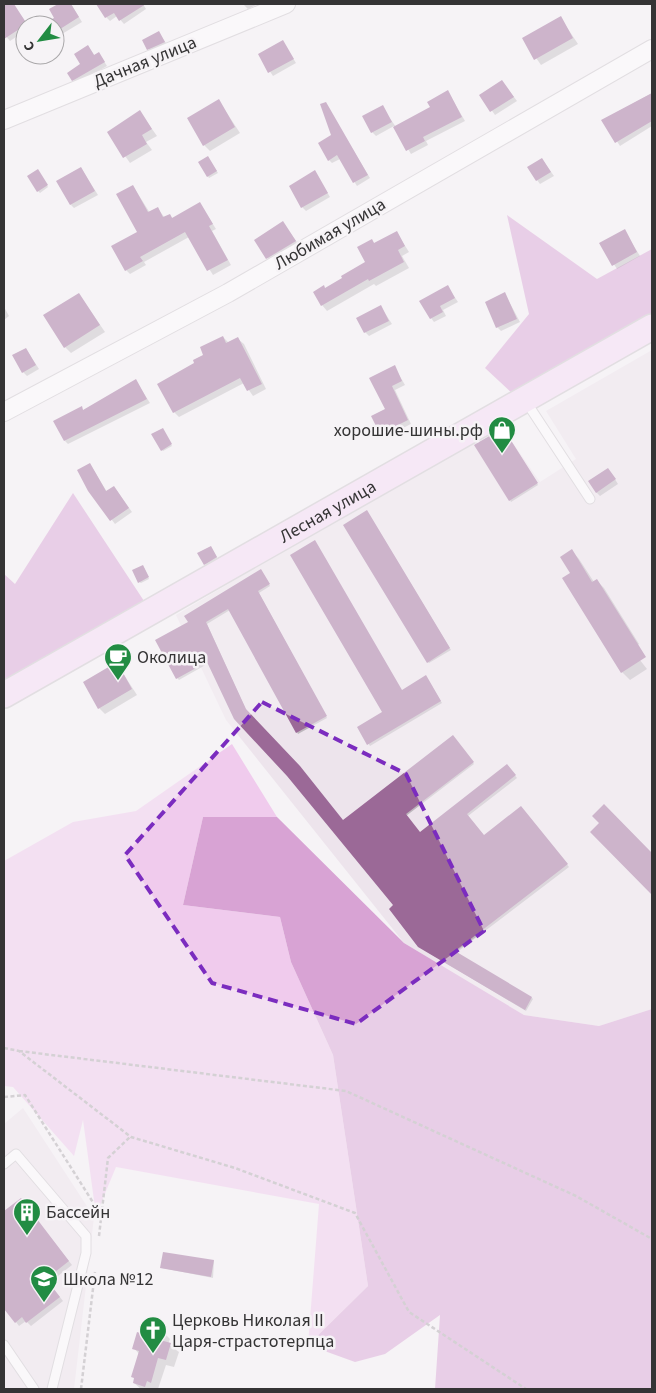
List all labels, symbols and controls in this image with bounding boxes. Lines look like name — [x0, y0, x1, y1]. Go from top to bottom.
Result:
north arrow — [15, 15, 65, 65]
street label: Дачная улица — [90, 30, 200, 94]
text: С — [19, 38, 40, 55]
street label: Любимая улица — [270, 192, 390, 276]
shop icon: хорошие-шины.рф — [487, 415, 517, 454]
place label: хорошие-шины.рф — [334, 418, 483, 443]
street label: Лесная улица — [274, 474, 381, 549]
cafe icon: Околица — [103, 642, 133, 681]
place label: Околица — [137, 645, 206, 670]
building icon: Бассейн — [12, 1197, 42, 1236]
place label: Бассейн — [46, 1200, 110, 1225]
school or university icon: Школа №12 — [29, 1264, 59, 1303]
place label: Школа №12 — [63, 1267, 153, 1292]
place label: Церковь Николая II Царя-страстотерпца — [172, 1308, 334, 1354]
church icon: Церковь Николая II Царя-страстотерпца — [138, 1315, 168, 1354]

